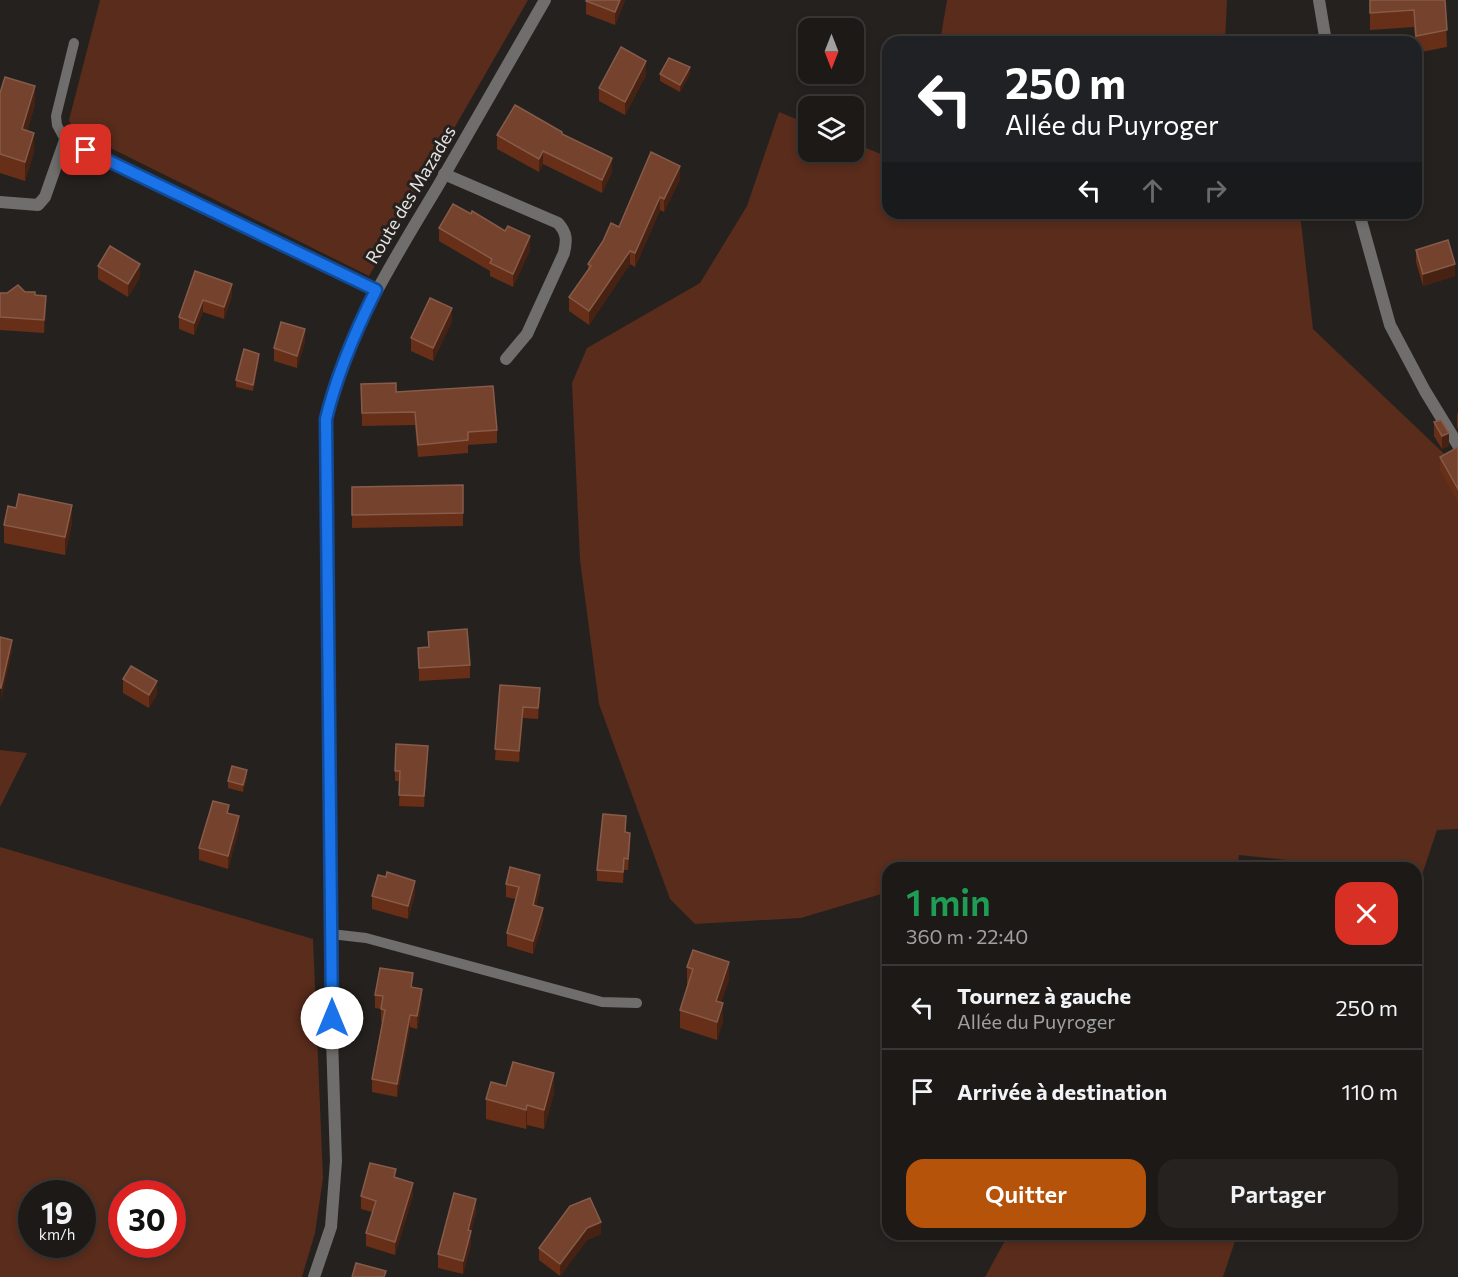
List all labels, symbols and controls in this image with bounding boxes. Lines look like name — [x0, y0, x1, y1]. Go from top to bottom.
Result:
north arrow — [798, 18, 864, 84]
map controls — [798, 18, 864, 162]
text: 250 m — [1005, 56, 1126, 108]
icon: left — [906, 60, 984, 138]
button: layers — [798, 96, 864, 162]
text: Allée du Puyroger — [1005, 108, 1219, 141]
street label: Route des Mazades — [360, 122, 460, 267]
pin — [60, 124, 111, 175]
icon: arrive — [69, 133, 102, 166]
icon: left — [1073, 174, 1106, 207]
icon: ahead — [1136, 174, 1169, 207]
icon: right — [1199, 174, 1232, 207]
text: 1 min — [906, 879, 991, 923]
button: close — [1335, 882, 1398, 945]
text: 360 m · 22:40 — [906, 924, 1028, 948]
text: Tournez à gauche — [957, 982, 1131, 1009]
position arrow — [300, 986, 364, 1050]
icon: left — [906, 991, 939, 1024]
text: 250 m — [1335, 994, 1398, 1021]
text: Allée du Puyroger — [957, 1009, 1115, 1033]
icon: arrive — [906, 1075, 939, 1108]
text: Arrivée à destination — [957, 1078, 1167, 1105]
text: 110 m — [1341, 1078, 1398, 1105]
button: Quitter — [906, 1159, 1146, 1228]
button: Partager — [1158, 1159, 1398, 1228]
speed limit sign: 30 — [108, 1180, 186, 1258]
text: 19 — [41, 1193, 73, 1230]
text: km/h — [39, 1225, 75, 1243]

